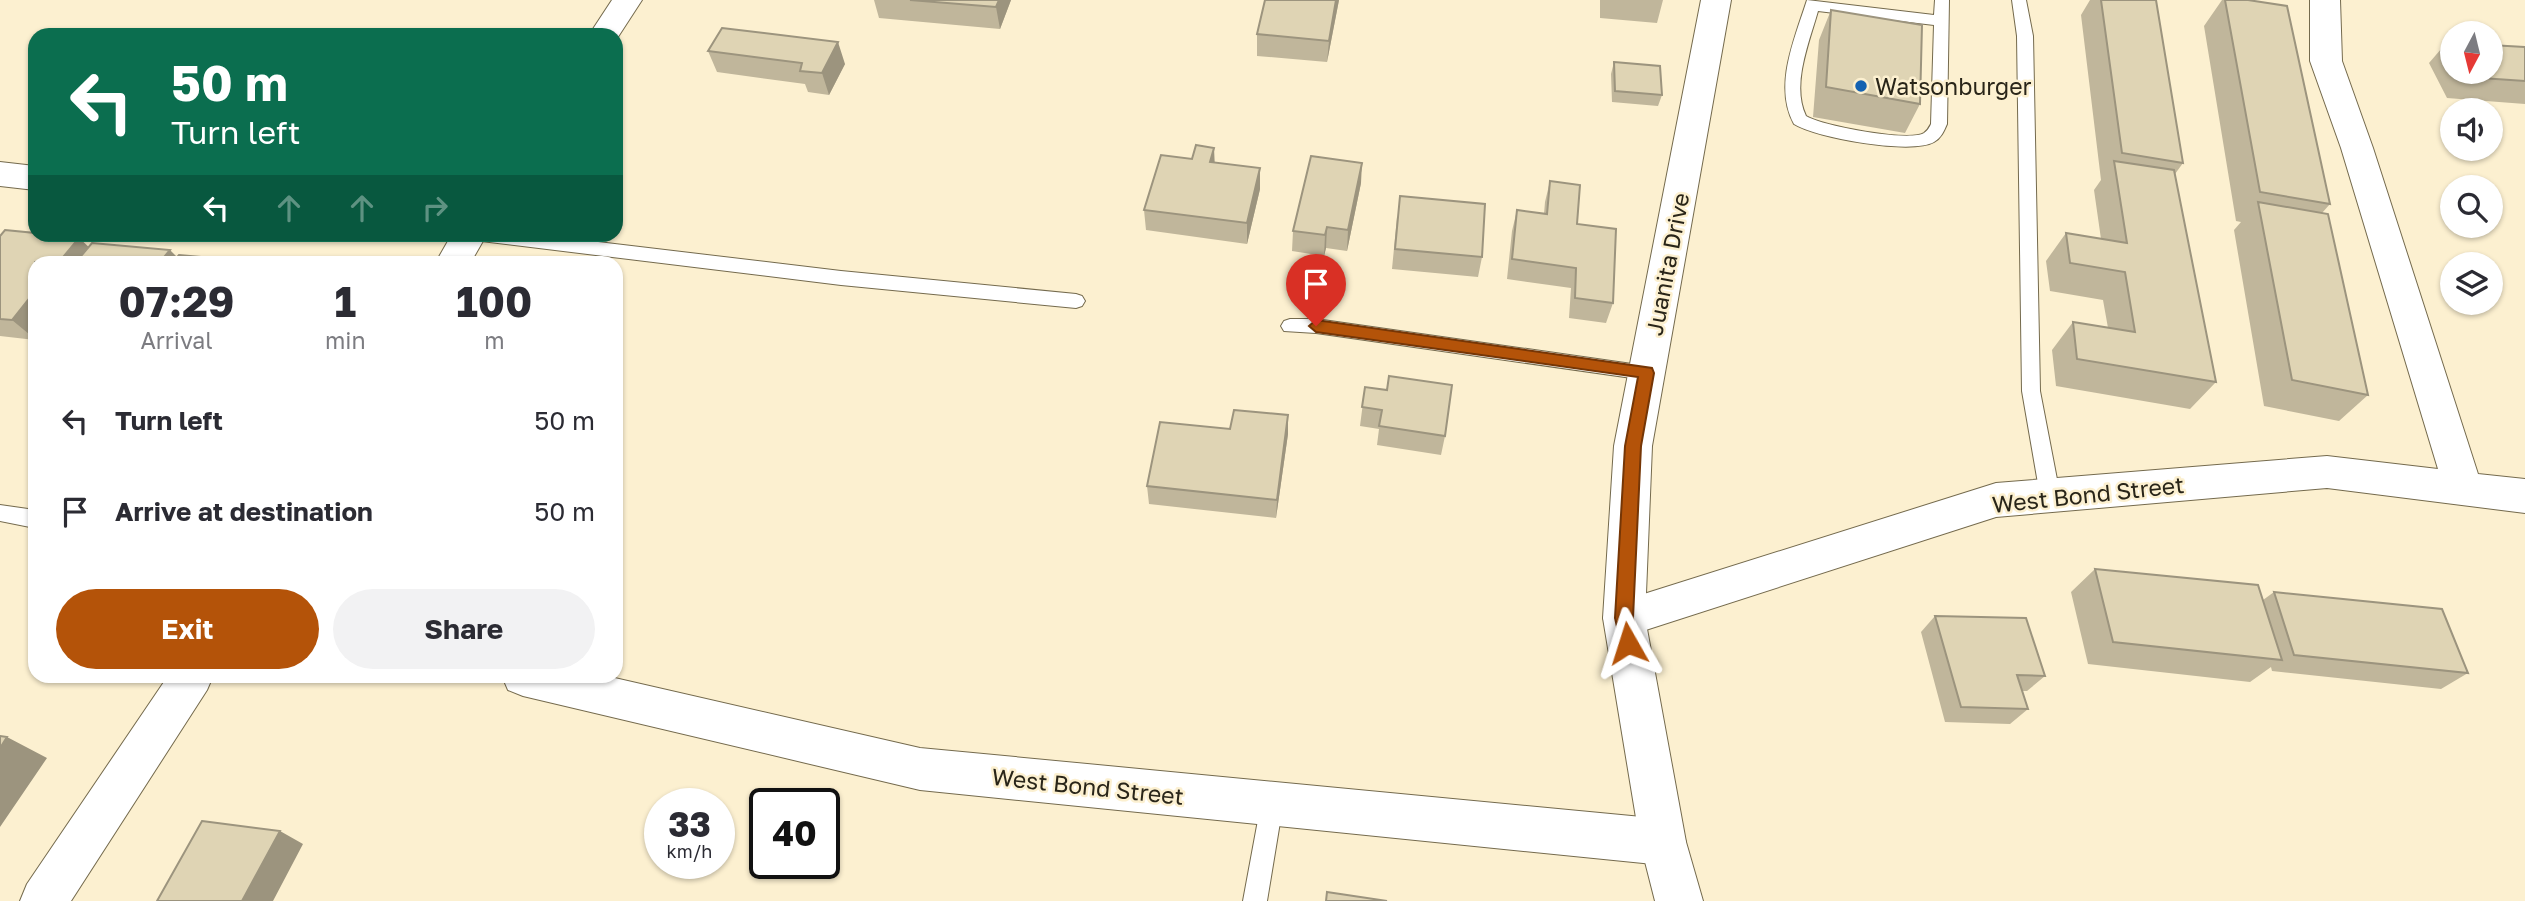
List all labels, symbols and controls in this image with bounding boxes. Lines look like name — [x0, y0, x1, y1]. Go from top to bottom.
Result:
north arrow — [2440, 21, 2502, 84]
map controls — [2440, 21, 2503, 315]
text: 50 m — [171, 53, 288, 112]
icon: left — [56, 56, 147, 147]
place label: Watsonburger — [1875, 72, 2032, 100]
marker: Watsonburger — [1853, 78, 1869, 94]
button: sound — [2440, 98, 2503, 161]
text: Turn left — [171, 113, 300, 151]
button: search — [2440, 175, 2503, 238]
icon: left — [197, 189, 235, 227]
icon: ahead — [270, 189, 308, 227]
icon: ahead — [343, 189, 381, 227]
icon: right — [416, 189, 454, 227]
street label: Juanita Drive — [1639, 190, 1695, 338]
button: layers — [2440, 252, 2503, 315]
pin — [1286, 254, 1346, 326]
icon: arrive — [1297, 265, 1335, 303]
text: 07:29 — [119, 276, 234, 326]
text: 1 — [335, 276, 356, 326]
text: 100 — [456, 276, 532, 326]
text: Arrival — [140, 326, 213, 354]
text: min — [325, 326, 366, 354]
text: m — [484, 326, 504, 354]
icon: left — [56, 402, 94, 440]
text: Turn left — [115, 405, 223, 436]
text: 50 m — [534, 405, 595, 436]
street label: West Bond Street — [1991, 470, 2185, 518]
icon: arrive — [56, 493, 94, 531]
text: Arrive at destination — [115, 496, 373, 527]
text: 50 m — [534, 496, 595, 527]
button: Exit — [56, 589, 319, 669]
button: Share — [333, 589, 595, 669]
position arrow — [1591, 606, 1665, 680]
street label: West Bond Street — [991, 762, 1185, 810]
speed limit sign: 40 — [749, 788, 840, 879]
text: 33 — [668, 803, 711, 845]
text: km/h — [667, 840, 712, 862]

